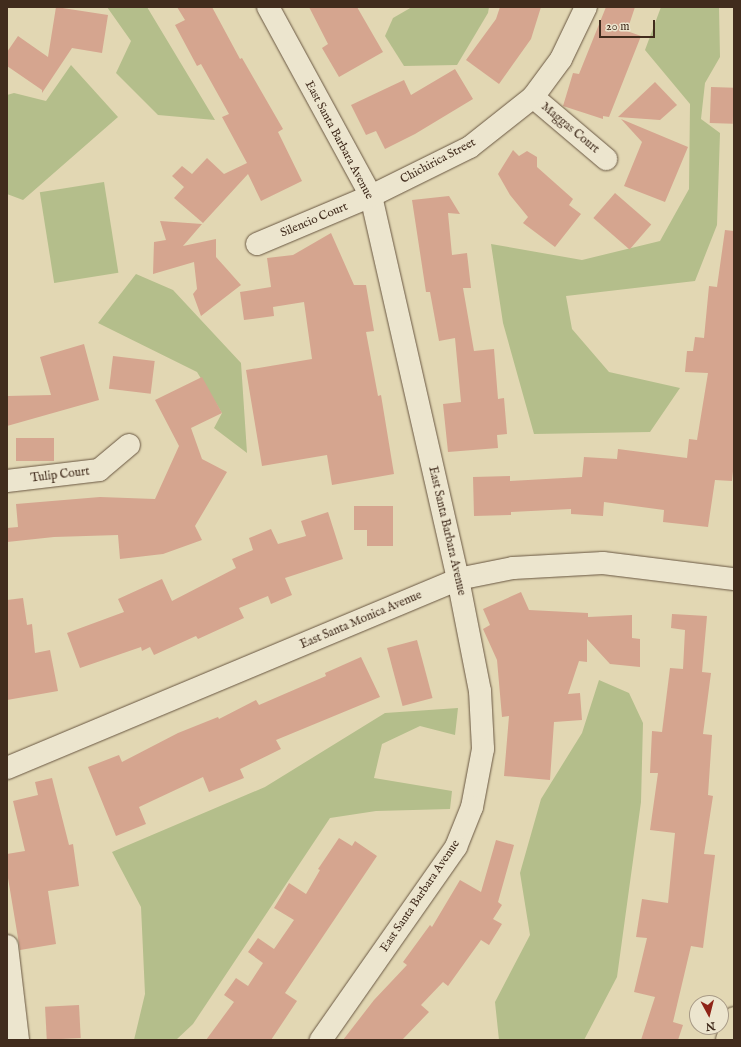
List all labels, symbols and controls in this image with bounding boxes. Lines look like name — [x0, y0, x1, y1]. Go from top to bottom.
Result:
scale bar — [601, 12, 657, 38]
text: 20 m — [606, 19, 629, 34]
street label: East Santa Barbara Avenue — [302, 78, 376, 202]
street label: Maggas Court — [538, 100, 602, 156]
street label: Chichirica Street — [398, 135, 478, 187]
street label: Silencio Court — [278, 199, 350, 241]
street label: Tulip Court — [30, 464, 90, 486]
street label: East Santa Barbara Avenue — [425, 465, 469, 597]
street label: East Santa Monica Avenue — [298, 588, 424, 652]
street label: East Santa Barbara Avenue — [377, 837, 463, 955]
north arrow — [689, 995, 729, 1035]
text: N — [705, 1018, 716, 1033]

